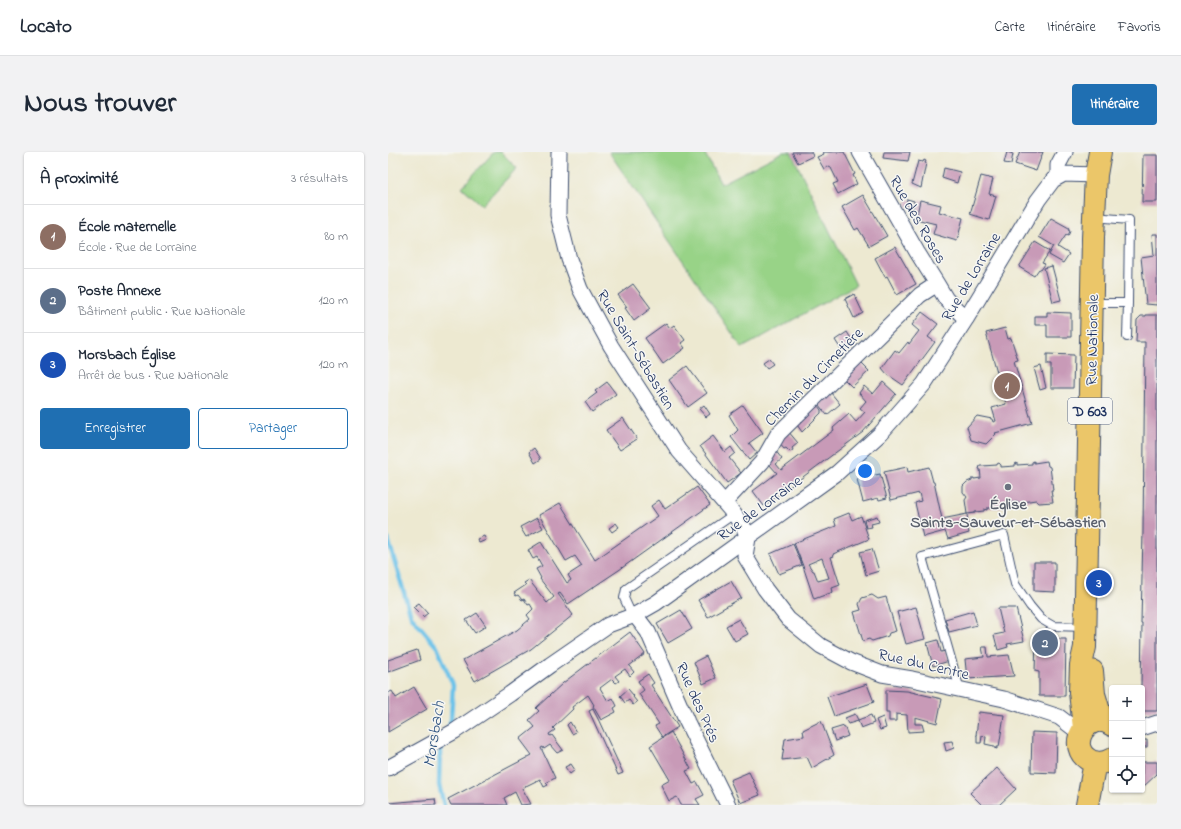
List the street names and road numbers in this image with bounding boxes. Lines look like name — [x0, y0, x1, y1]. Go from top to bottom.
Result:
street label: Rue des Roses — [882, 172, 952, 268]
street label: Rue de Lorraine — [936, 227, 1008, 326]
street label: Rue Saint-Sébastien — [590, 285, 681, 415]
street label: Rue Nationale — [1080, 293, 1106, 386]
street label: Chemin du Cimetière — [759, 322, 870, 432]
road number: D 603 — [1068, 398, 1112, 424]
street label: Rue de Lorraine — [713, 469, 808, 548]
street label: Rue du Centre — [876, 643, 972, 687]
street label: Rue des Prés — [669, 659, 726, 747]

